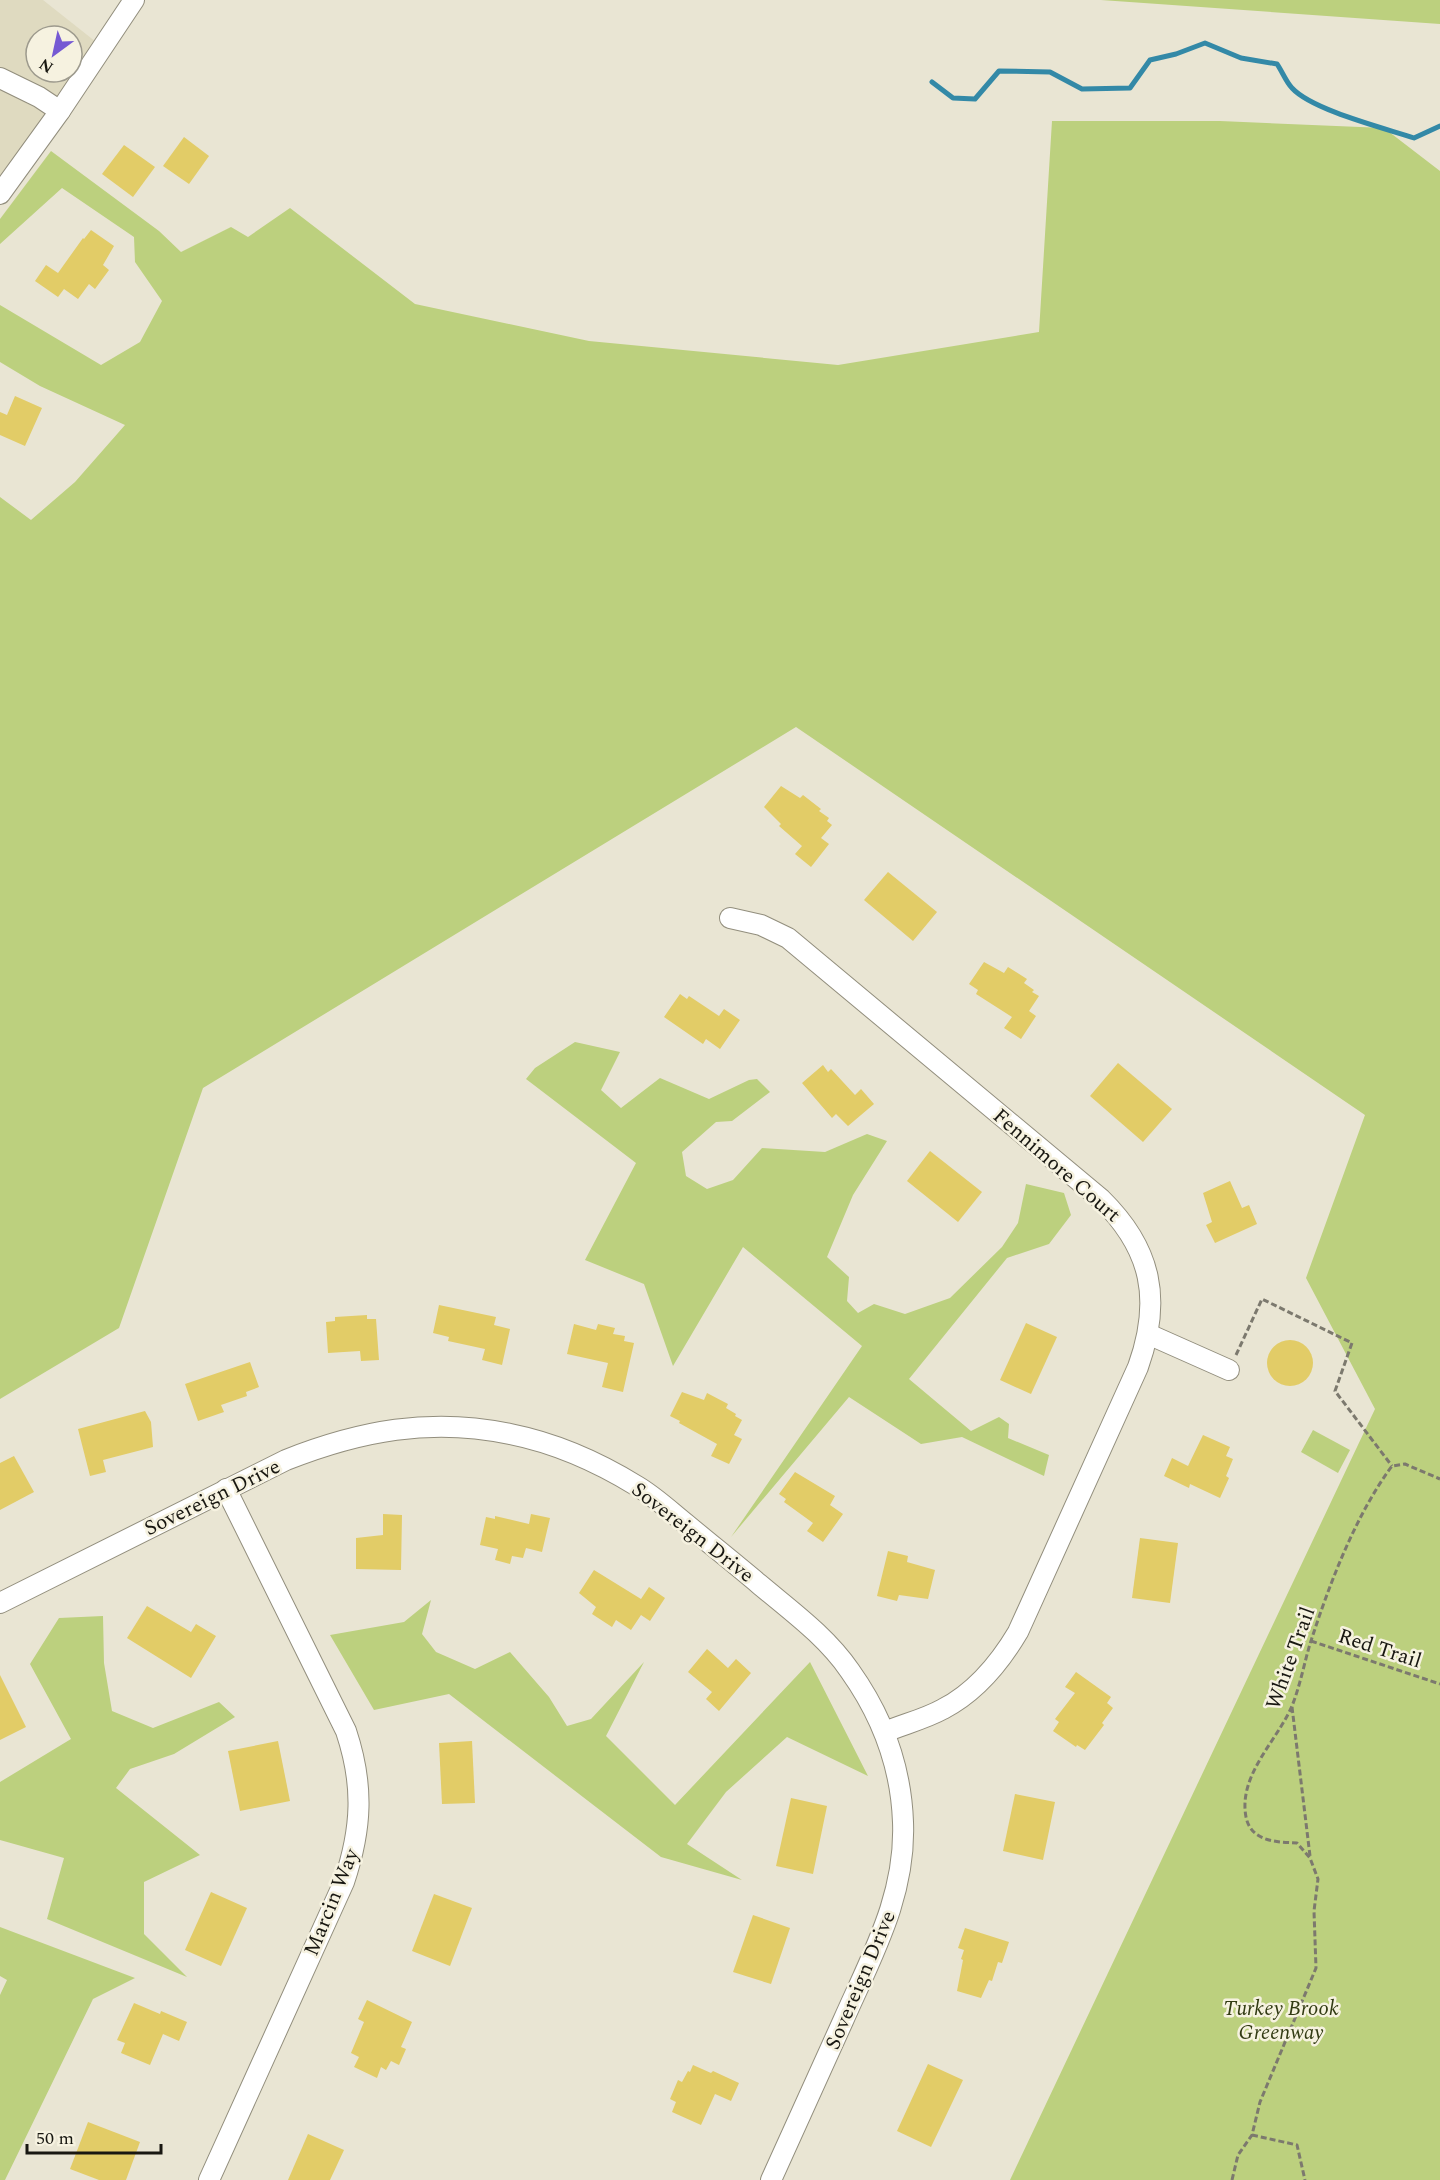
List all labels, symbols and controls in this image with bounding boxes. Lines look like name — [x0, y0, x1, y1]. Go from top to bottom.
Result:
north arrow — [24, 24, 84, 84]
text: N — [34, 52, 58, 79]
street label: Fennimore Court — [985, 1101, 1127, 1231]
street label: Sovereign Drive — [139, 1451, 286, 1545]
street label: Sovereign Drive — [624, 1475, 761, 1591]
street label: White Trail — [1258, 1602, 1324, 1714]
street label: Red Trail — [1334, 1620, 1426, 1677]
street label: Marcin Way — [296, 1843, 368, 1961]
street label: Sovereign Drive — [817, 1906, 905, 2055]
park label: Turkey Brook Greenway — [1223, 1993, 1339, 2049]
scale bar — [27, 2117, 160, 2155]
text: 50 m — [36, 2125, 74, 2152]

